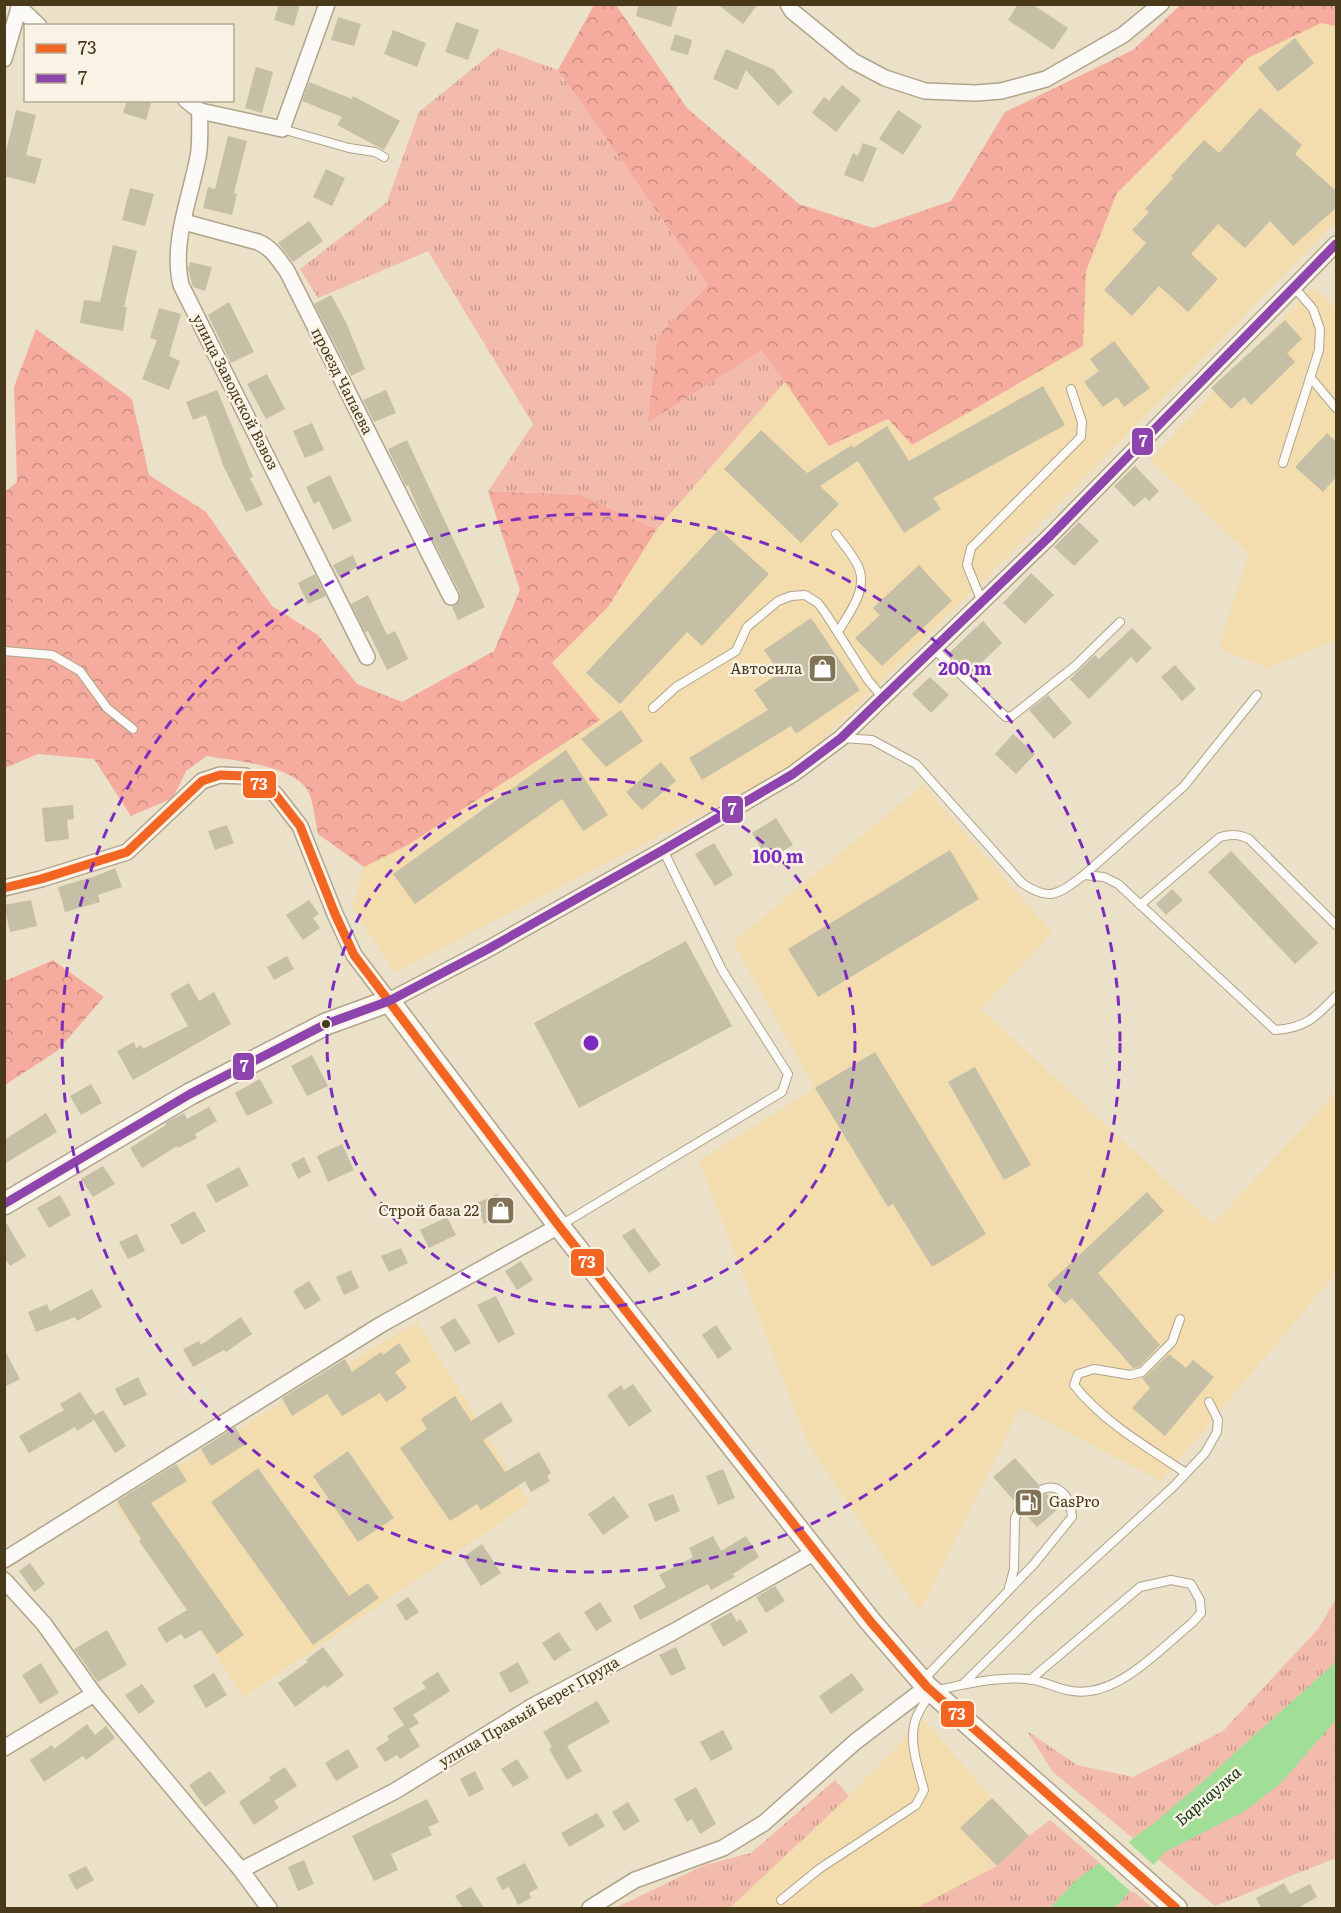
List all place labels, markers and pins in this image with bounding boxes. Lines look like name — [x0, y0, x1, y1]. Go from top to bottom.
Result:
shop icon: Автосила — [807, 653, 839, 685]
place label: Автосила — [730, 656, 803, 679]
unlabelled marker — [320, 1018, 332, 1030]
centre of rings — [581, 1033, 601, 1053]
shop icon: Строй база 22 — [484, 1195, 516, 1227]
place label: Строй база 22 — [378, 1198, 479, 1221]
fuel station icon: GasPro — [1012, 1486, 1044, 1518]
place label: GasPro — [1049, 1489, 1100, 1512]

